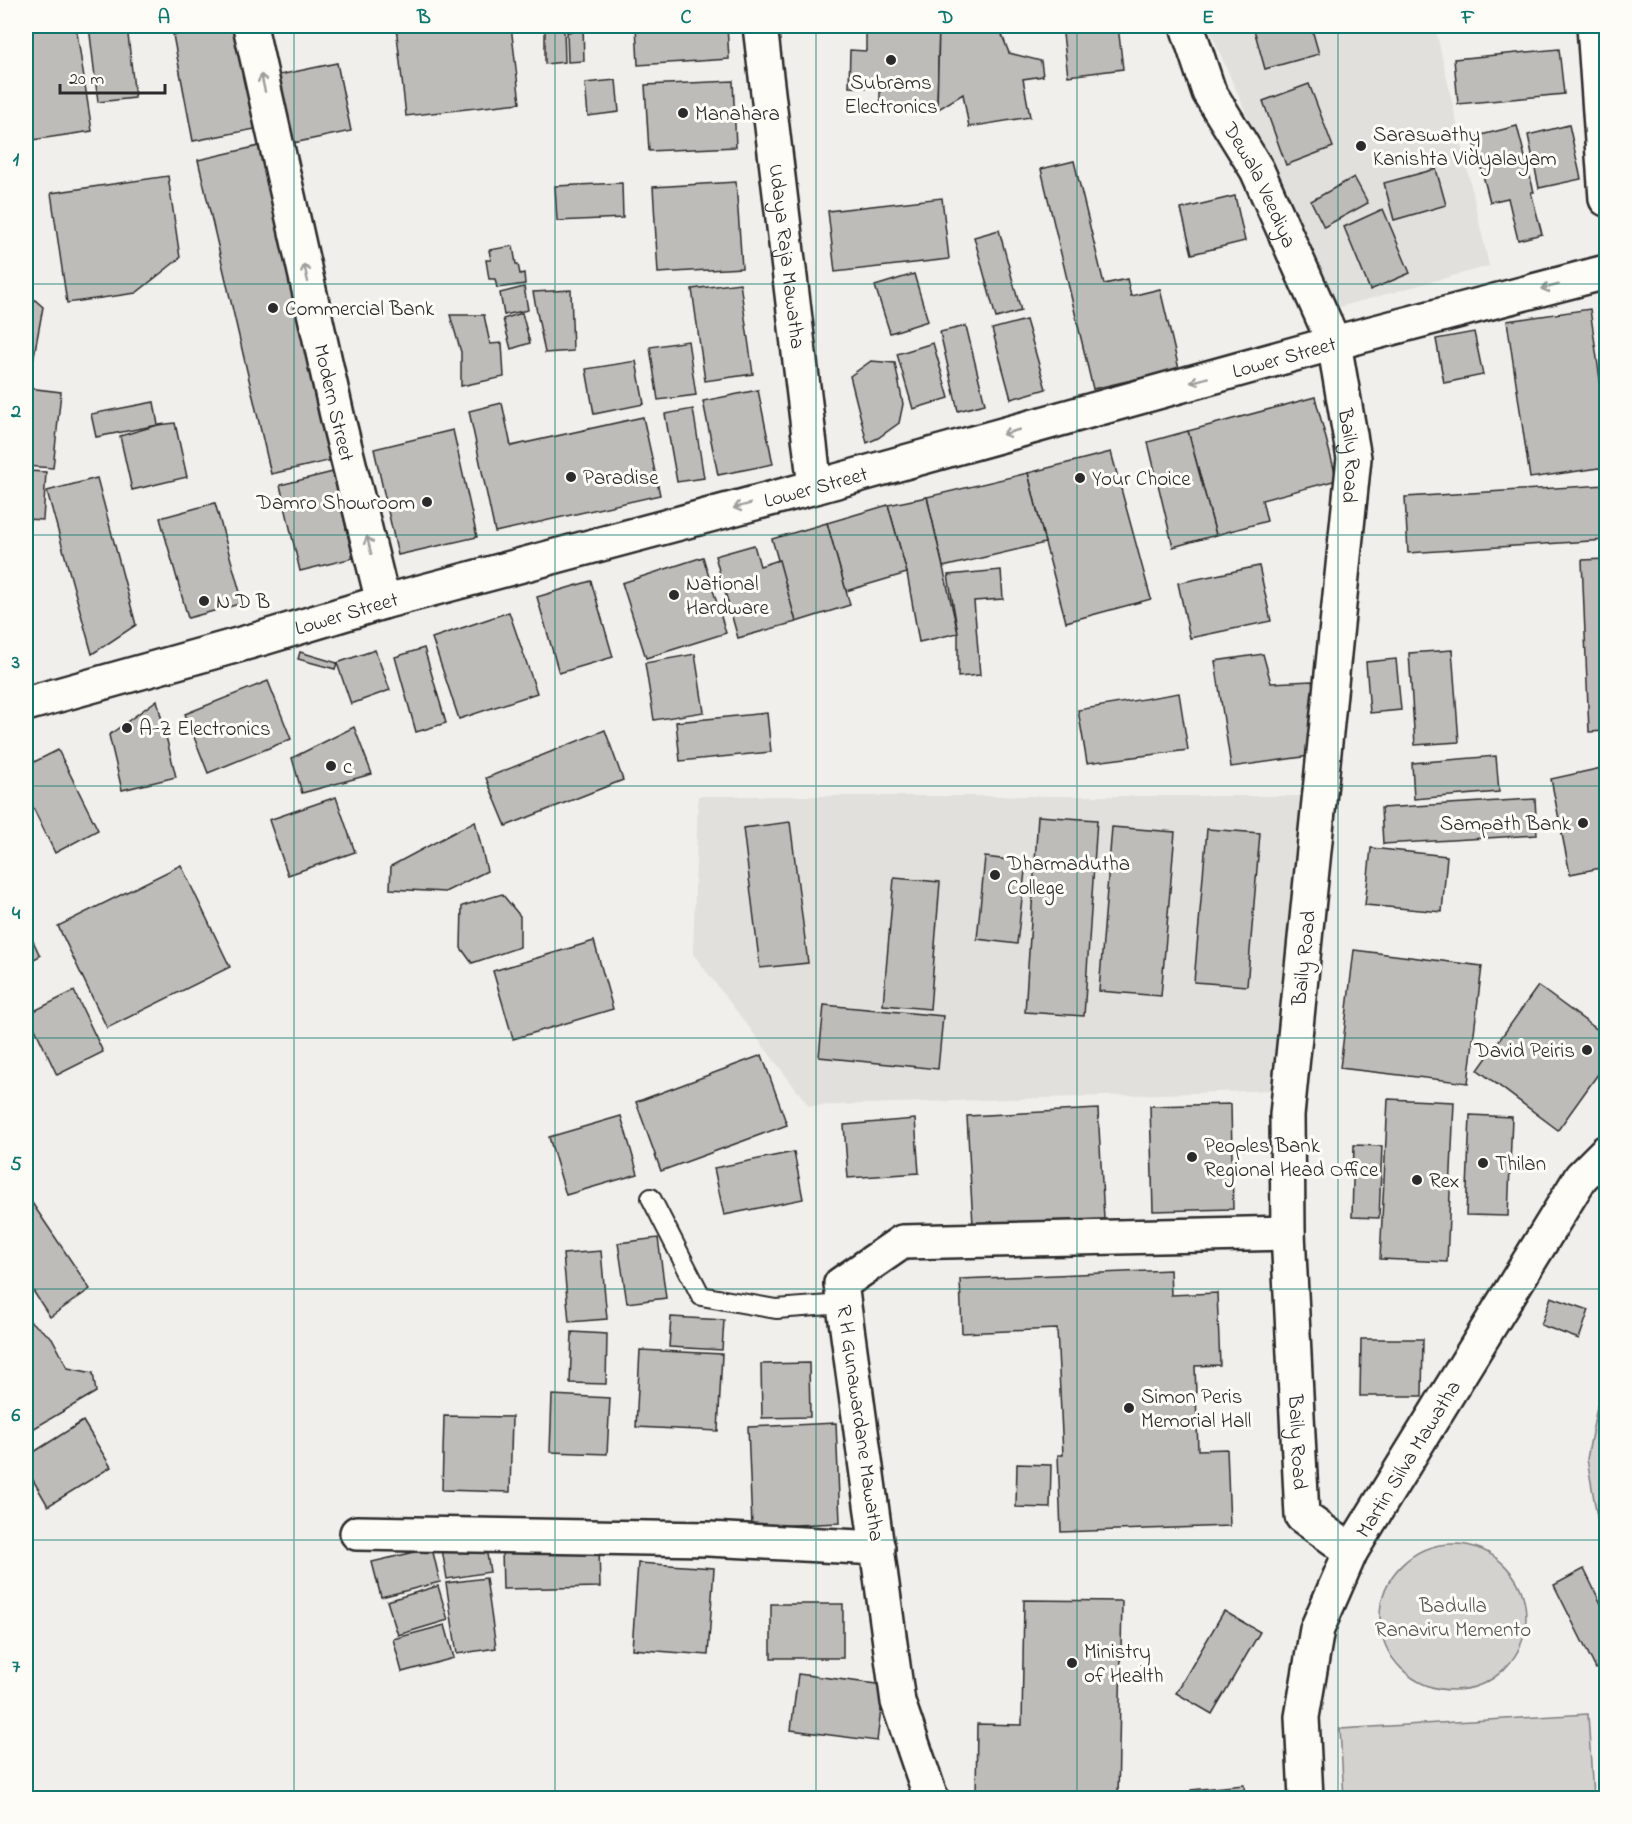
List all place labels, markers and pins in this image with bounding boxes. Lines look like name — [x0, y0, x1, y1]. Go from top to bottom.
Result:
marker: Subrams Electronics — [884, 53, 898, 67]
place label: Subrams Electronics — [844, 69, 938, 123]
place label: Manahara — [695, 100, 780, 130]
marker: Manahara — [676, 106, 690, 120]
place label: Saraswathy Kanishta Vidyalayam — [1373, 121, 1557, 177]
marker: Saraswathy Kanishta Vidyalayam — [1354, 139, 1368, 153]
place label: Commercial Bank — [285, 295, 435, 325]
marker: Commercial Bank — [266, 301, 280, 315]
place label: Paradise — [583, 464, 659, 494]
place label: Your Choice — [1092, 465, 1191, 495]
marker: Paradise — [564, 470, 578, 484]
marker: Your Choice — [1073, 471, 1087, 485]
place label: Damro Showroom — [255, 489, 415, 519]
marker: Damro Showroom — [420, 495, 434, 509]
place label: National Hardware — [686, 570, 769, 624]
place label: N D B — [216, 588, 270, 618]
marker: National Hardware — [667, 588, 681, 602]
marker: N D B — [197, 594, 211, 608]
place label: A-Z Electronics — [139, 715, 271, 745]
marker: A-Z Electronics — [120, 721, 134, 735]
place label: c — [343, 753, 353, 783]
marker: c — [324, 759, 338, 773]
place label: Sampath Bank — [1440, 810, 1572, 840]
marker: Sampath Bank — [1576, 816, 1590, 830]
place label: Dharmadutha College — [1006, 850, 1130, 906]
marker: Dharmadutha College — [988, 868, 1002, 882]
place label: David Peiris — [1473, 1037, 1575, 1067]
marker: David Peiris — [1580, 1043, 1594, 1057]
place label: Peoples Bank Regional Head Office — [1204, 1132, 1379, 1188]
marker: Peoples Bank Regional Head Office — [1185, 1150, 1199, 1164]
place label: Thilan — [1495, 1150, 1546, 1180]
marker: Thilan — [1476, 1156, 1490, 1170]
place label: Rex — [1429, 1167, 1459, 1197]
marker: Rex — [1410, 1173, 1424, 1187]
place label: Simon Peris Memorial Hall — [1141, 1383, 1251, 1437]
marker: Simon Peris Memorial Hall — [1122, 1401, 1136, 1415]
place label: Ministry of Health — [1084, 1638, 1163, 1692]
marker: Ministry of Health — [1065, 1656, 1079, 1670]

